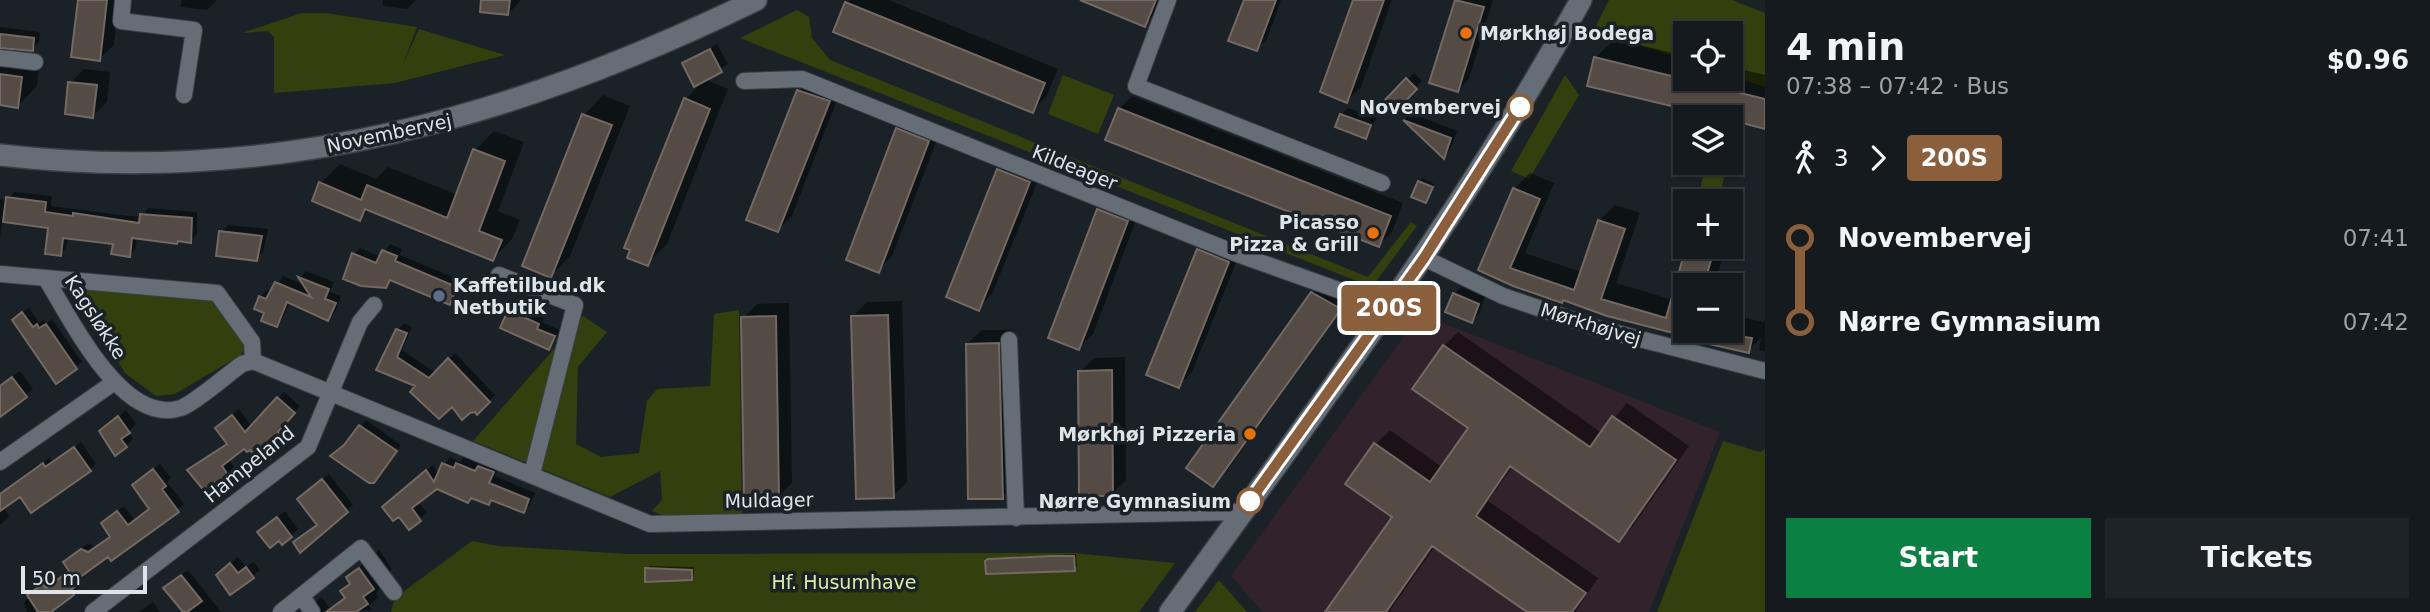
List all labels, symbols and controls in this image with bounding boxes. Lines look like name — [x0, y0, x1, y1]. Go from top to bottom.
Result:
map controls — [1673, 21, 1743, 343]
button: locate — [1673, 21, 1743, 91]
place label: Mørkhøj Bodega — [1480, 22, 1654, 44]
marker: Mørkhøj Bodega — [1458, 25, 1474, 41]
text: 4 min — [1786, 25, 1905, 69]
text: $0.96 — [2327, 45, 2409, 75]
text: 07:38 – 07:42 · Bus — [1786, 73, 2009, 99]
marker: Novembervej — [1507, 94, 1533, 120]
place label: Novembervej — [1359, 96, 1501, 118]
button: layers — [1673, 105, 1743, 175]
street label: Novembervej — [325, 109, 453, 157]
icon: walk — [1786, 139, 1824, 177]
icon: forward — [1859, 139, 1897, 177]
street label: Kildeager — [1029, 140, 1121, 194]
text: 200S — [1921, 144, 1988, 172]
text: 3 — [1834, 145, 1849, 171]
button: + — [1673, 189, 1743, 259]
place label: Picasso Pizza & Grill — [1229, 211, 1359, 255]
text: Novembervej — [1838, 223, 2032, 253]
marker: Picasso Pizza & Grill — [1365, 225, 1381, 241]
text: 07:41 — [2343, 225, 2409, 251]
street label: Kagsløkke — [61, 271, 131, 363]
button: − — [1673, 273, 1743, 343]
place label: Kaffetilbud.dk Netbutik — [453, 274, 605, 318]
line badge: 200S — [1340, 285, 1438, 331]
marker: Kaffetilbud.dk Netbutik — [431, 288, 447, 304]
text: 200S — [1355, 294, 1423, 322]
street label: Mørkhøjvej — [1538, 298, 1644, 350]
text: Nørre Gymnasium — [1838, 307, 2101, 337]
text: 07:42 — [2343, 309, 2409, 335]
street label: Hampeland — [200, 421, 298, 507]
place label: Mørkhøj Pizzeria — [1058, 423, 1236, 445]
marker: Mørkhøj Pizzeria — [1242, 426, 1258, 442]
street label: Muldager — [724, 488, 814, 512]
marker: Nørre Gymnasium — [1237, 488, 1263, 514]
place label: Nørre Gymnasium — [1039, 490, 1231, 512]
button: Start — [1786, 518, 2091, 598]
button: Tickets — [2105, 518, 2409, 598]
scale bar — [21, 563, 147, 595]
text: 50 m — [32, 567, 81, 589]
park label: Hf. Husumhave — [771, 571, 917, 593]

